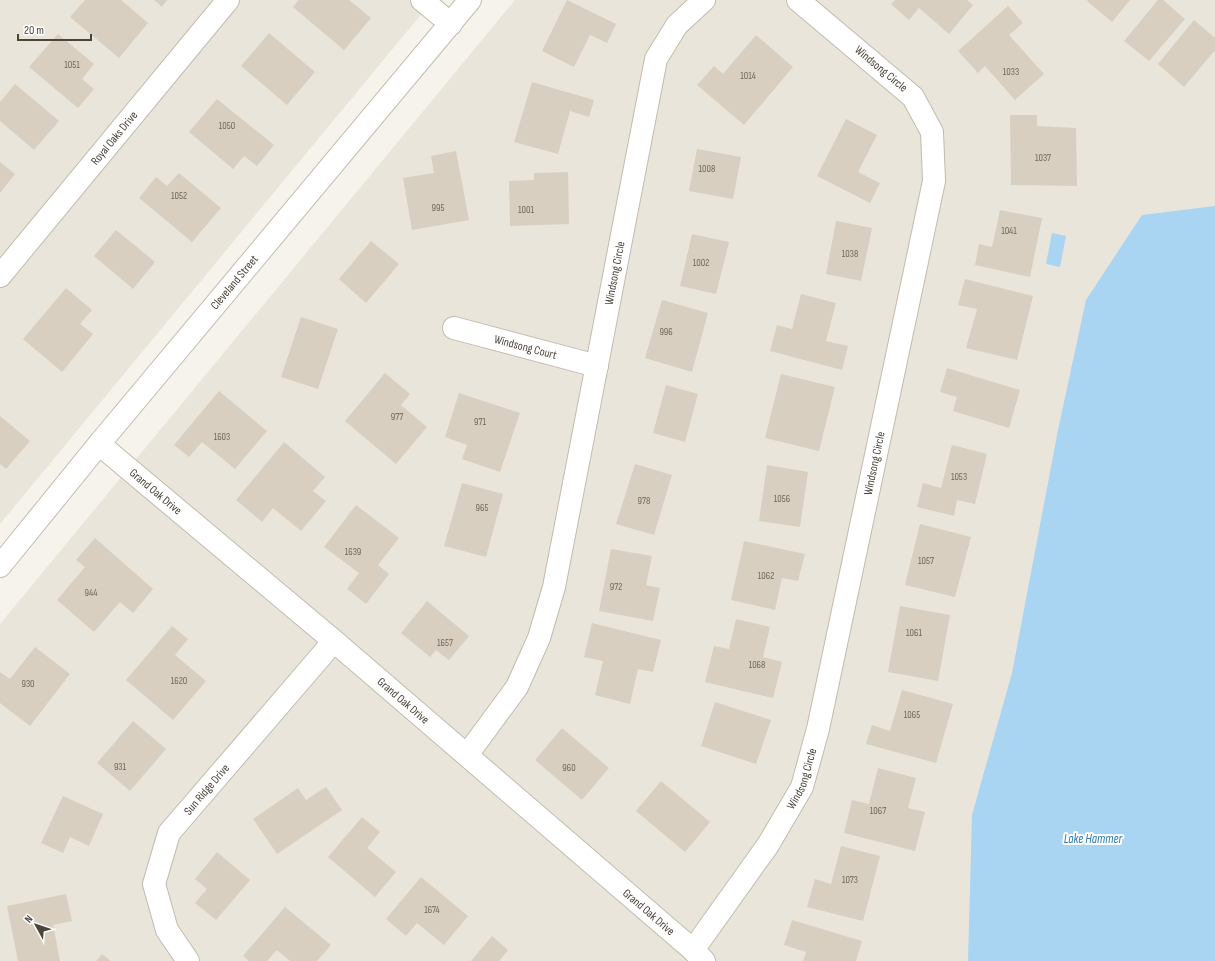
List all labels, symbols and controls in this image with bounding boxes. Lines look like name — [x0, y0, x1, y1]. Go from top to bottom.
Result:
scale bar — [18, 16, 91, 42]
text: 20 m — [24, 23, 44, 38]
street label: Windsong Circle — [851, 43, 911, 96]
house number: 1051 — [64, 59, 80, 71]
house number: 1033 — [1003, 66, 1019, 78]
house number: 1014 — [740, 70, 756, 82]
street label: Royal Oaks Drive — [87, 108, 141, 168]
house number: 1050 — [219, 120, 235, 132]
house number: 1037 — [1035, 152, 1051, 164]
house number: 1008 — [699, 163, 715, 175]
house number: 1052 — [171, 190, 187, 202]
house number: 995 — [432, 202, 444, 214]
house number: 1001 — [518, 204, 534, 216]
house number: 1041 — [1001, 225, 1017, 237]
street label: Windsong Circle — [601, 240, 628, 306]
house number: 1038 — [842, 248, 858, 260]
street label: Cleveland Street — [207, 252, 262, 313]
house number: 1002 — [693, 257, 709, 269]
house number: 996 — [659, 326, 673, 338]
street label: Windsong Court — [492, 331, 559, 363]
house number: 977 — [391, 411, 403, 423]
house number: 971 — [474, 416, 486, 428]
street label: Windsong Circle — [860, 430, 888, 496]
house number: 1603 — [214, 431, 230, 443]
street label: Grand Oak Drive — [126, 465, 185, 518]
house number: 1053 — [951, 471, 967, 483]
house number: 1056 — [774, 493, 790, 505]
house number: 978 — [638, 495, 650, 507]
house number: 965 — [476, 502, 488, 514]
house number: 1639 — [345, 546, 361, 558]
house number: 1057 — [918, 555, 934, 567]
house number: 1062 — [758, 570, 774, 582]
house number: 972 — [610, 581, 622, 593]
house number: 944 — [85, 587, 97, 599]
house number: 1061 — [906, 627, 922, 639]
house number: 1657 — [437, 637, 453, 649]
house number: 1068 — [749, 659, 765, 671]
street label: Grand Oak Drive — [374, 674, 432, 727]
house number: 1620 — [171, 675, 187, 687]
house number: 930 — [21, 678, 35, 690]
house number: 1065 — [904, 709, 920, 721]
street label: Windsong Circle — [783, 746, 820, 812]
house number: 931 — [114, 761, 127, 773]
street label: Sun Ridge Drive — [180, 761, 233, 818]
house number: 960 — [562, 762, 576, 774]
house number: 1067 — [870, 805, 886, 817]
water label: Lake Hammer — [1064, 831, 1124, 847]
house number: 1073 — [842, 874, 858, 886]
street label: Grand Oak Drive — [620, 885, 678, 939]
house number: 1674 — [424, 904, 440, 916]
north arrow — [16, 905, 56, 945]
text: N — [22, 912, 36, 925]

